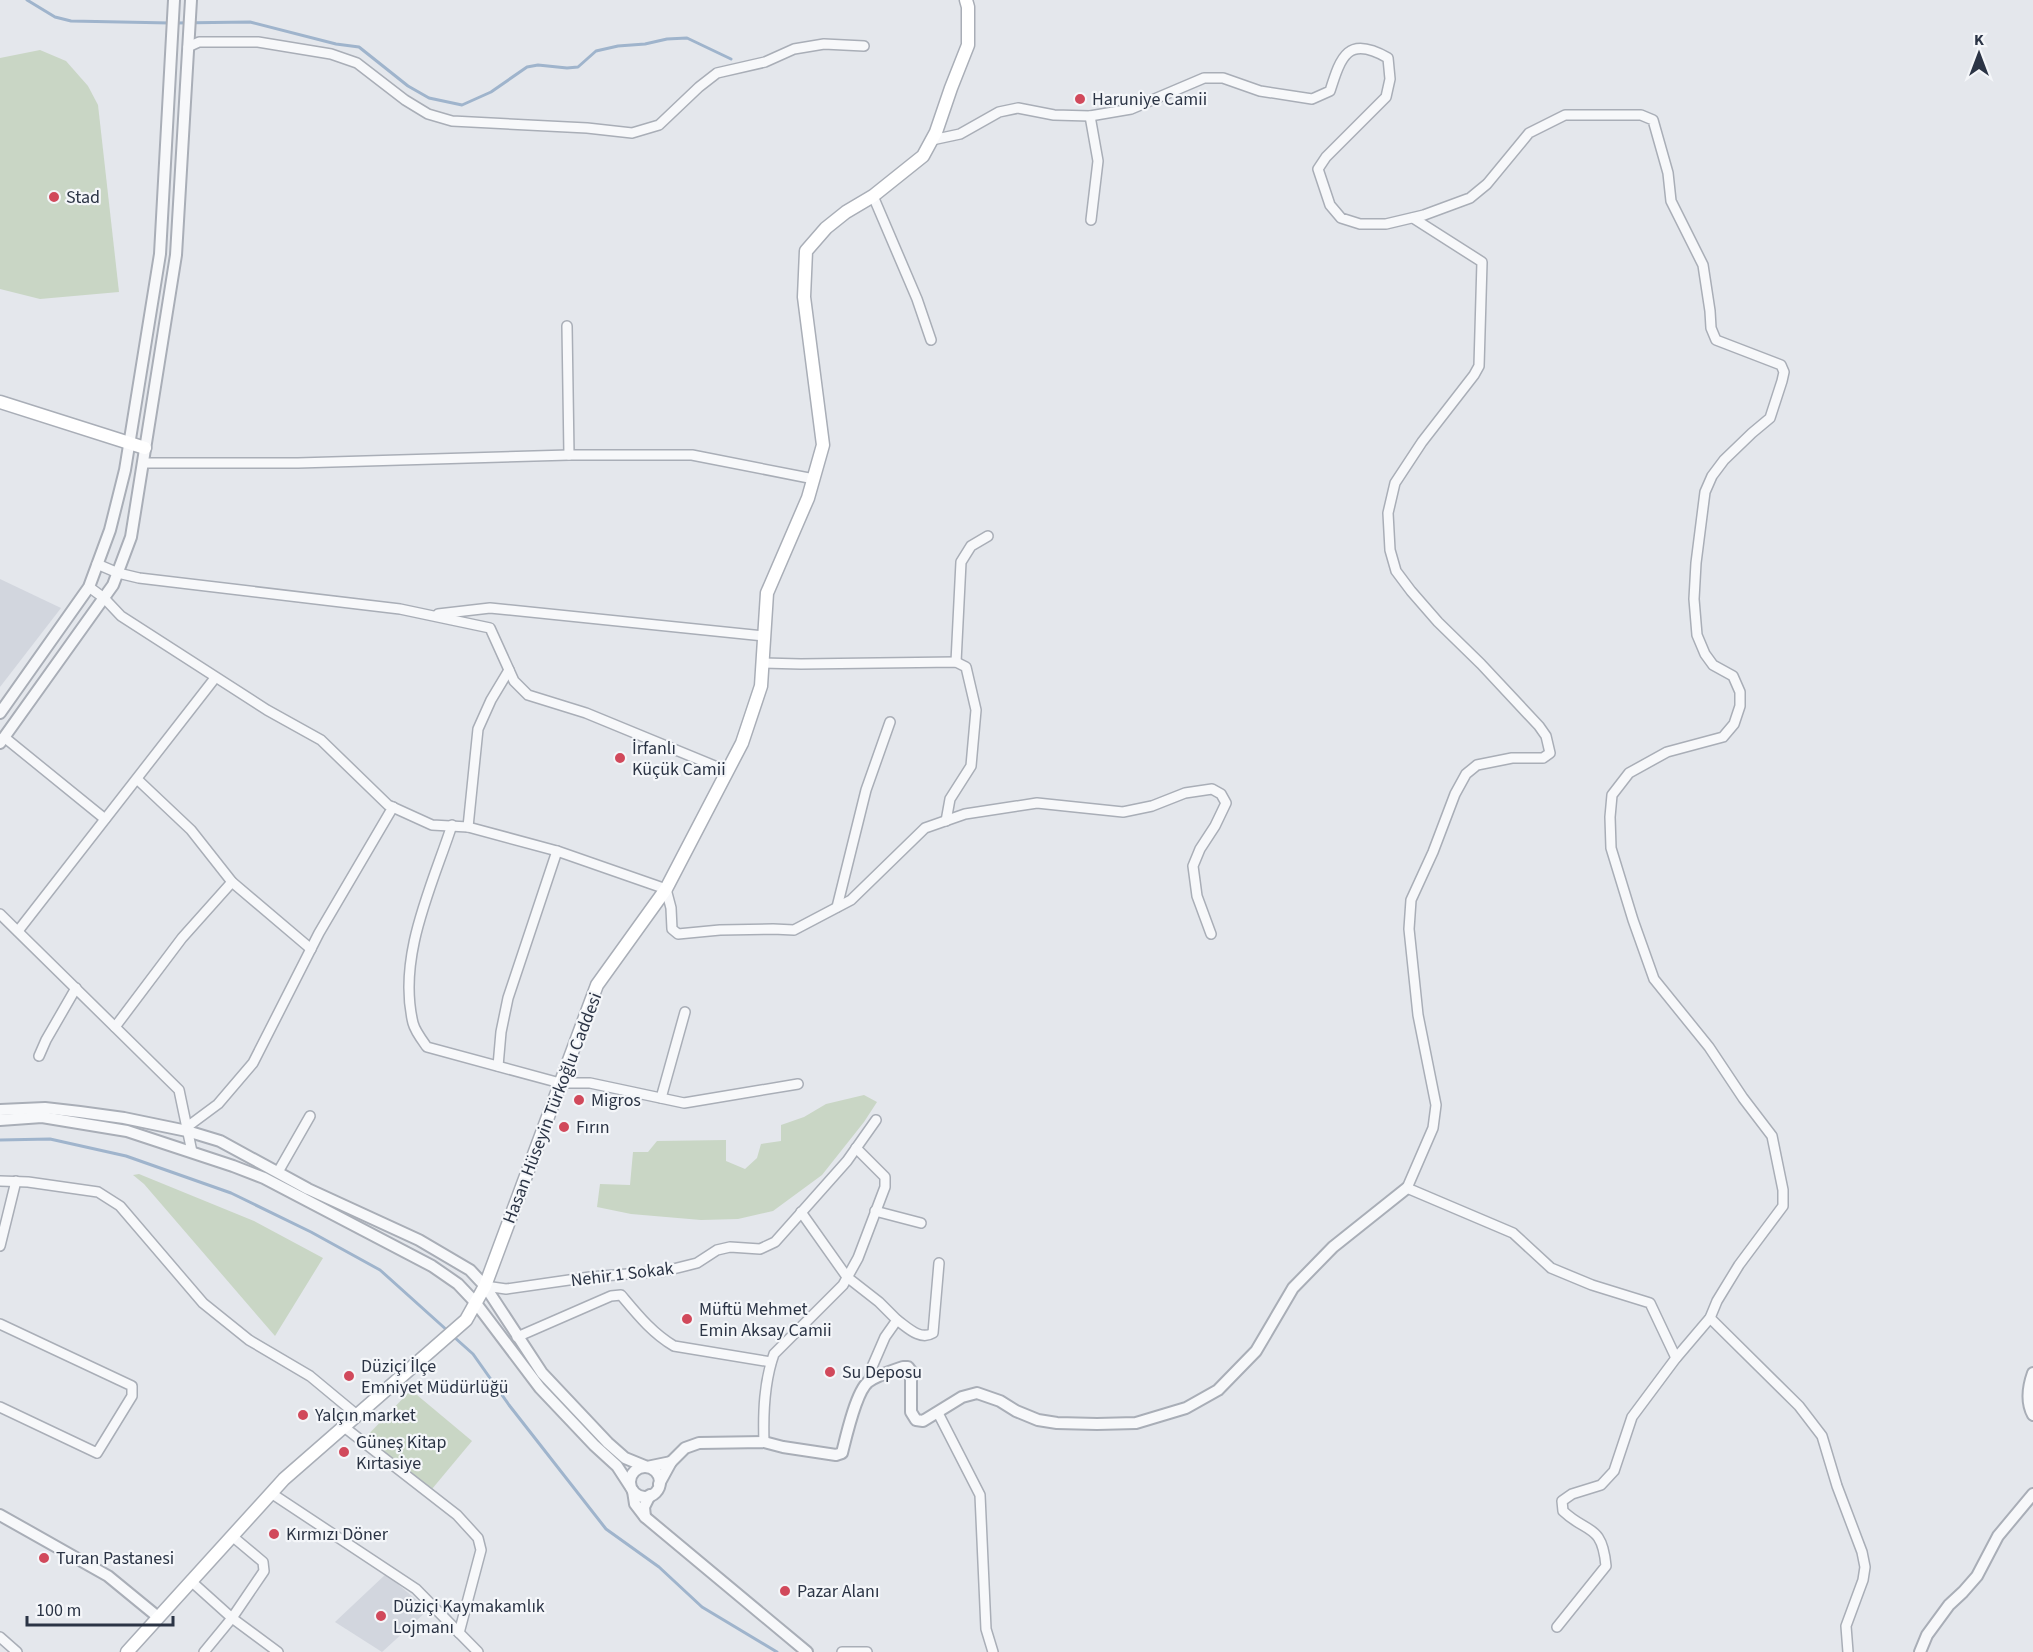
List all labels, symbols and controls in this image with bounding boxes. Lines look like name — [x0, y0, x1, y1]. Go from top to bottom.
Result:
north arrow — [1949, 24, 2009, 84]
text: K — [1974, 29, 1984, 51]
place label: Haruniye Camii — [1092, 87, 1207, 112]
marker: Haruniye Camii — [1073, 92, 1087, 106]
place label: Stad — [66, 185, 100, 210]
marker: Stad — [47, 190, 61, 204]
place label: İrfanlı Küçük Camii — [632, 736, 726, 782]
marker: İrfanlı Küçük Camii — [613, 751, 627, 765]
street label: Hasan Hüseyin Türkoğlu Caddesi — [497, 989, 608, 1227]
place label: Migros — [591, 1088, 641, 1113]
marker: Migros — [572, 1093, 586, 1107]
place label: Fırın — [576, 1115, 610, 1140]
marker: Fırın — [557, 1120, 571, 1134]
street label: Nehir 1 Sokak — [569, 1256, 675, 1293]
place label: Müftü Mehmet Emin Aksay Camii — [699, 1297, 832, 1343]
marker: Müftü Mehmet Emin Aksay Camii — [680, 1312, 694, 1326]
place label: Düziçi İlçe Emniyet Müdürlüğü — [361, 1354, 509, 1400]
place label: Su Deposu — [842, 1360, 922, 1385]
marker: Su Deposu — [823, 1365, 837, 1379]
marker: Düziçi İlçe Emniyet Müdürlüğü — [342, 1369, 356, 1383]
place label: Yalçın market — [314, 1403, 416, 1428]
marker: Yalçın market — [296, 1408, 310, 1422]
place label: Güneş Kitap Kırtasiye — [356, 1430, 446, 1476]
marker: Güneş Kitap Kırtasiye — [337, 1445, 351, 1459]
place label: Kırmızı Döner — [286, 1522, 389, 1547]
marker: Kırmızı Döner — [267, 1527, 281, 1541]
place label: Turan Pastanesi — [56, 1546, 174, 1571]
marker: Turan Pastanesi — [37, 1551, 51, 1565]
place label: Pazar Alanı — [797, 1579, 879, 1604]
marker: Pazar Alanı — [778, 1584, 792, 1598]
scale bar — [27, 1589, 172, 1627]
place label: Düziçi Kaymakamlık Lojmanı — [393, 1594, 545, 1640]
text: 100 m — [36, 1598, 81, 1623]
marker: Düziçi Kaymakamlık Lojmanı — [374, 1609, 388, 1623]

